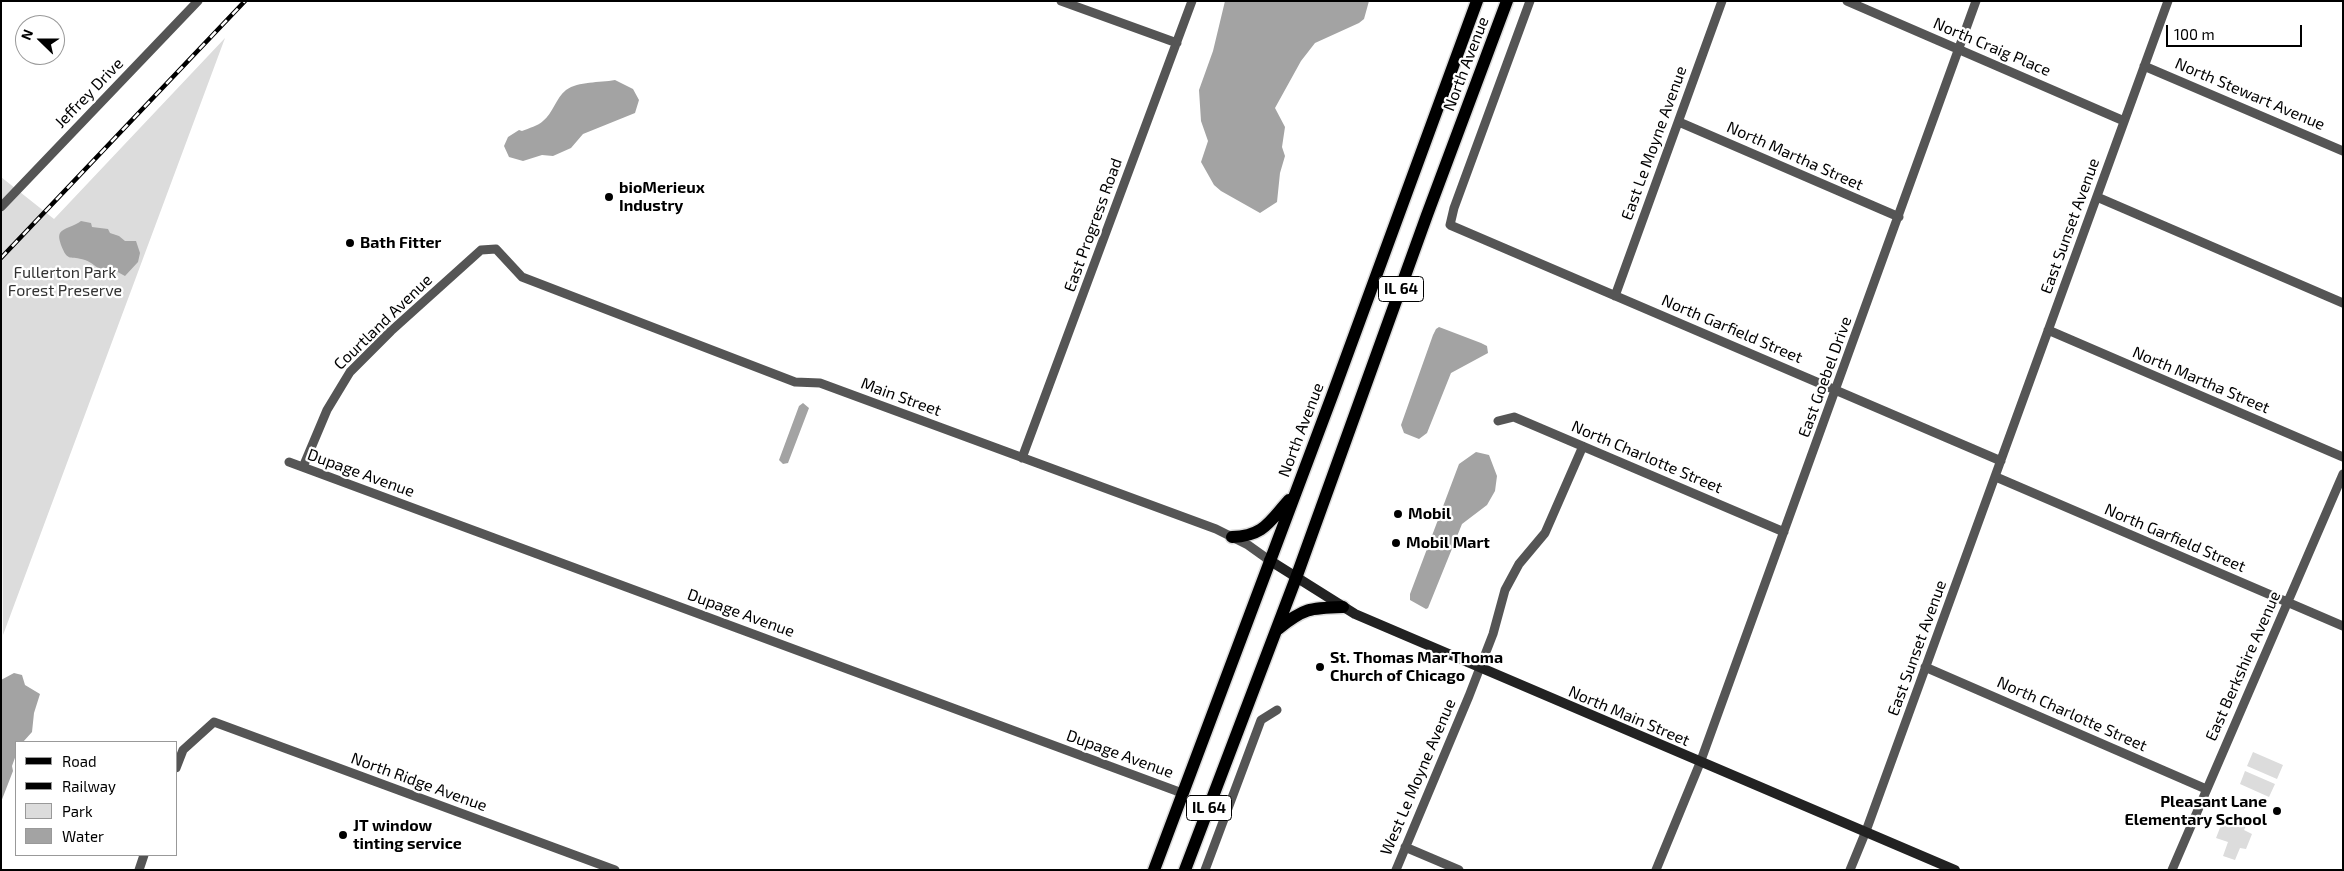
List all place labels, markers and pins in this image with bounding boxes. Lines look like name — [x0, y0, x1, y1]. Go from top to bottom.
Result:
place label: bioMerieux Industry — [619, 178, 705, 216]
marker: bioMerieux Industry — [603, 191, 615, 203]
place label: Bath Fitter — [360, 233, 441, 253]
marker: Bath Fitter — [344, 237, 356, 249]
place label: Mobil — [1408, 504, 1451, 524]
marker: Mobil — [1392, 508, 1404, 520]
place label: Mobil Mart — [1406, 533, 1490, 553]
marker: Mobil Mart — [1390, 537, 1402, 549]
place label: St. Thomas Mar Thoma Church of Chicago — [1330, 648, 1503, 686]
marker: St. Thomas Mar Thoma Church of Chicago — [1314, 661, 1326, 673]
place label: Pleasant Lane Elementary School — [2124, 792, 2267, 830]
marker: Pleasant Lane Elementary School — [2271, 805, 2283, 817]
place label: JT window tinting service — [353, 816, 462, 854]
marker: JT window tinting service — [337, 829, 349, 841]

